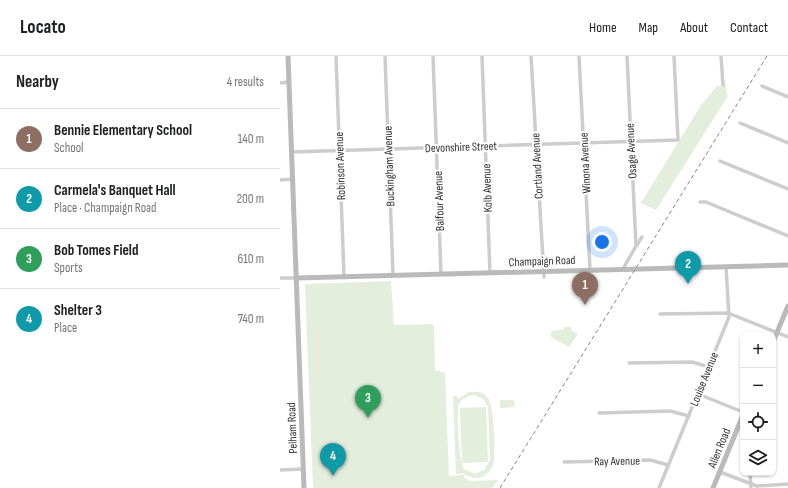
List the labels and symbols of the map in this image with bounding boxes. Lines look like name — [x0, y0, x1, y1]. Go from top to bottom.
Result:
street label: Osage Avenue — [623, 123, 640, 179]
street label: Buckingham Avenue — [381, 125, 398, 207]
street label: Robinson Avenue — [332, 131, 349, 200]
street label: Cortland Avenue — [528, 132, 547, 199]
street label: Winona Avenue — [576, 132, 595, 194]
street label: Devonshire Street — [425, 139, 498, 156]
street label: Kolb Avenue — [479, 163, 496, 213]
street label: Balfour Avenue — [431, 171, 448, 231]
your location — [592, 232, 612, 252]
pin: 2 — [675, 251, 701, 284]
street label: Champaign Road — [508, 253, 576, 270]
pin: 1 — [572, 272, 598, 305]
street label: Louise Avenue — [687, 350, 722, 408]
pin: 3 — [355, 385, 381, 418]
street label: Pelham Road — [284, 402, 301, 454]
street label: Allen Road — [704, 426, 734, 471]
pin: 4 — [320, 443, 346, 476]
street label: Ray Avenue — [594, 454, 640, 469]

